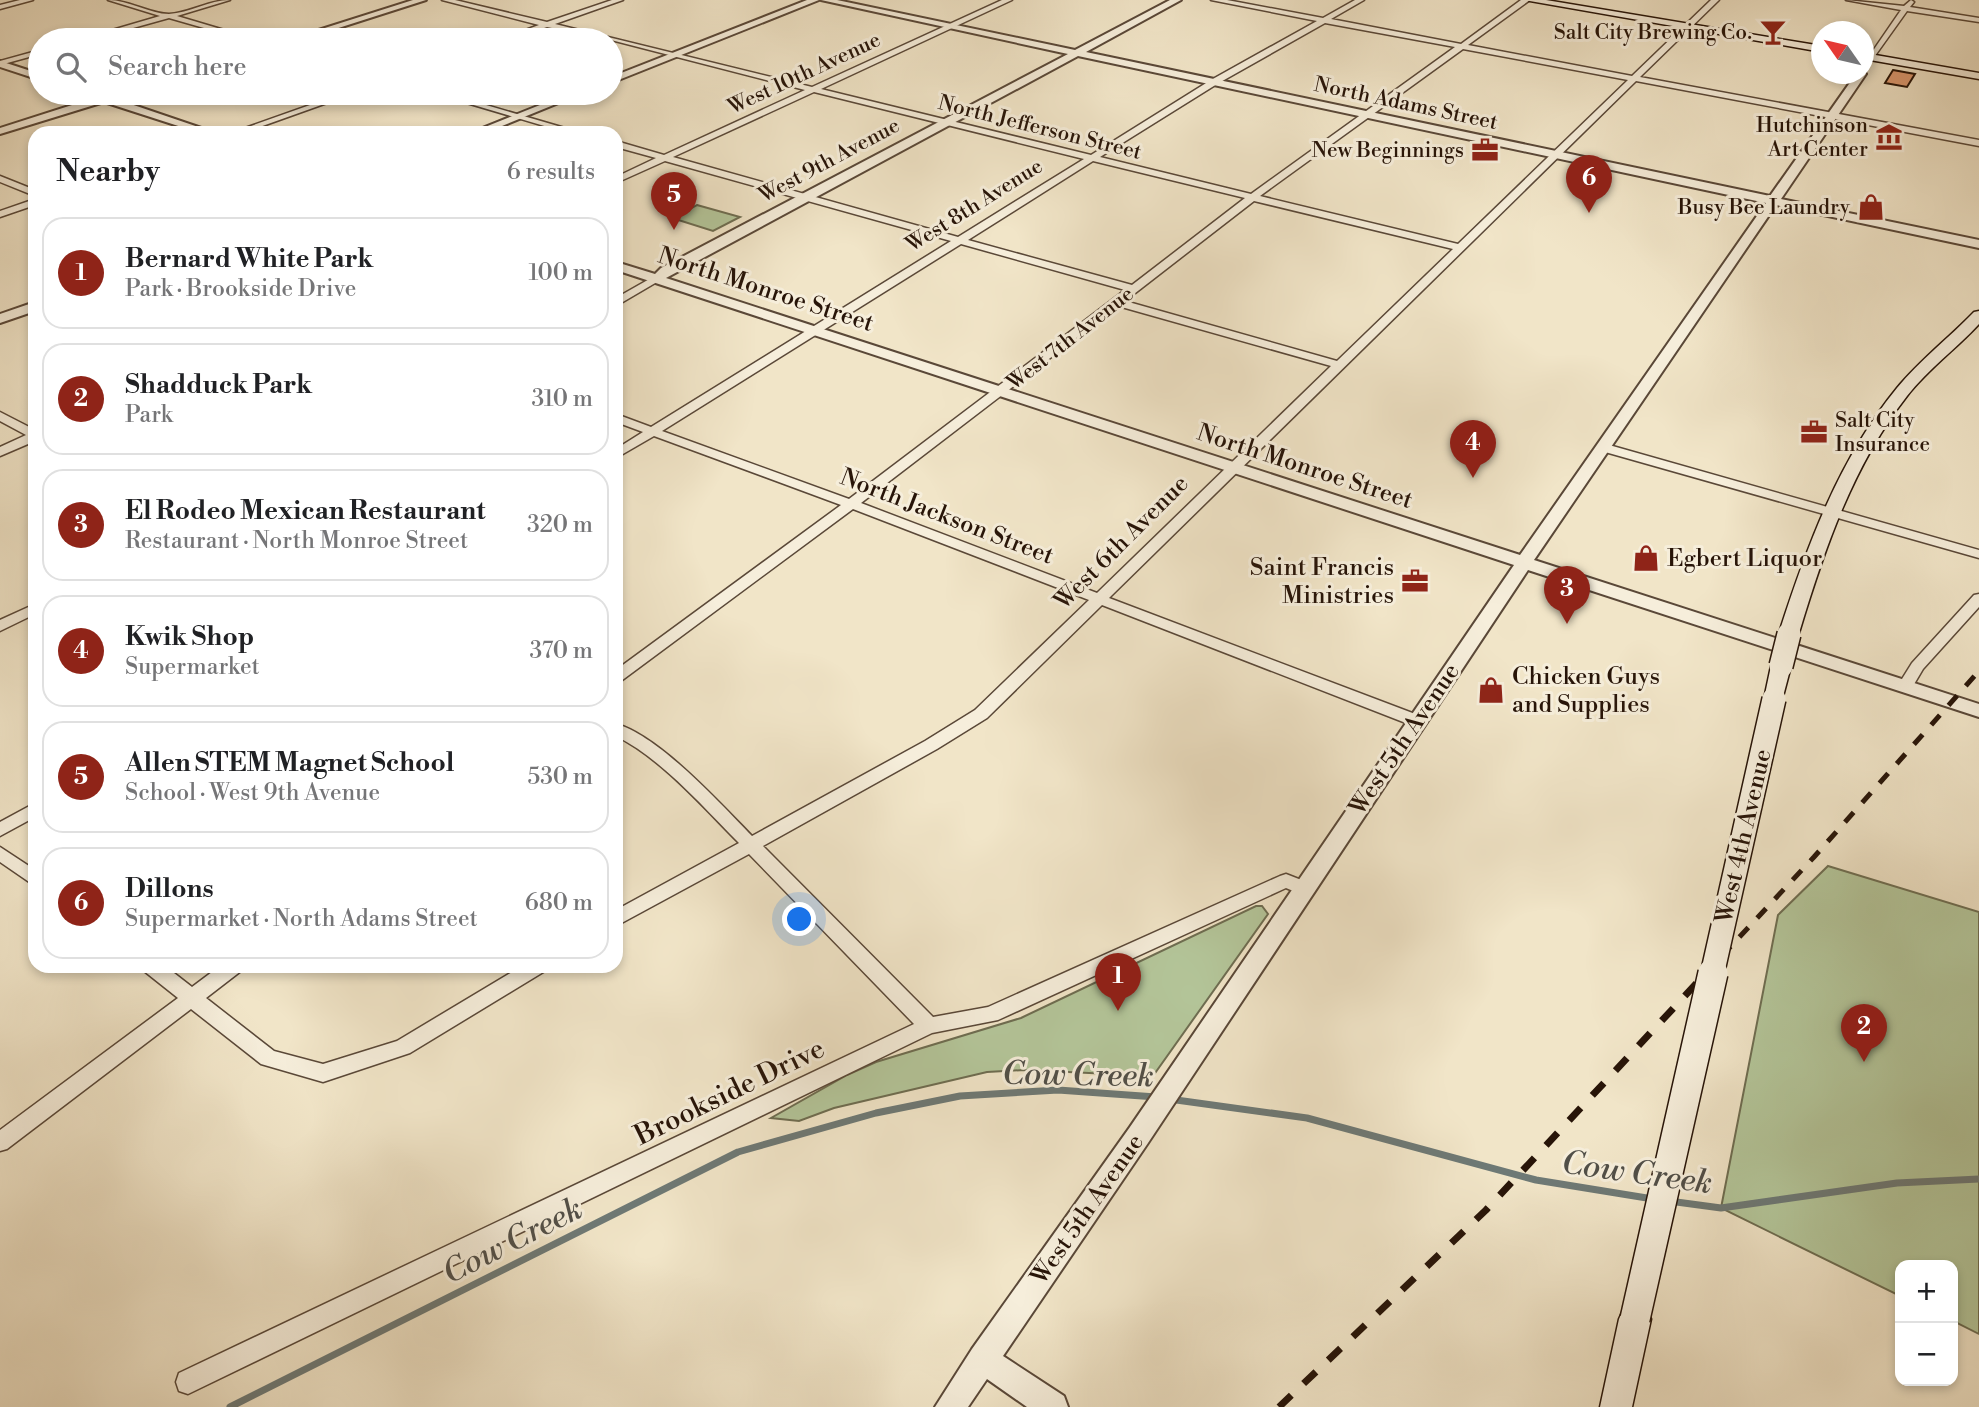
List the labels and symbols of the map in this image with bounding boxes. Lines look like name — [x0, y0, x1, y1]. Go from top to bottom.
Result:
bar icon: Salt City Brewing Co. — [1758, 17, 1788, 47]
place label: Salt City Brewing Co. — [1554, 20, 1752, 46]
north arrow — [1811, 21, 1874, 84]
street label: West 10th Avenue — [723, 27, 885, 121]
street label: North Adams Street — [1312, 72, 1500, 136]
street label: North Jefferson Street — [935, 90, 1145, 166]
street label: West 9th Avenue — [754, 113, 904, 209]
place label: Hutchinson Art Center — [1756, 113, 1868, 163]
museum icon: Hutchinson Art Center — [1874, 122, 1904, 152]
office icon: New Beginnings — [1470, 135, 1500, 165]
place label: New Beginnings — [1312, 138, 1464, 164]
street label: West 8th Avenue — [901, 153, 1048, 259]
pin: 6 — [1566, 155, 1612, 213]
pin: 5 — [651, 172, 697, 230]
shop icon: Busy Bee Laundry — [1856, 192, 1886, 222]
place label: Busy Bee Laundry — [1677, 195, 1851, 221]
street label: North Monroe Street — [654, 241, 878, 339]
street label: West 7th Avenue — [1001, 281, 1139, 397]
place label: Salt City Insurance — [1835, 408, 1930, 458]
office icon: Salt City Insurance — [1799, 417, 1829, 447]
street label: North Monroe Street — [1193, 418, 1417, 516]
pin: 4 — [1450, 420, 1496, 478]
street label: North Jackson Street — [836, 462, 1058, 572]
street label: West 6th Avenue — [1047, 469, 1195, 617]
shop icon: Egbert Liquor — [1631, 543, 1661, 573]
place label: Egbert Liquor — [1667, 544, 1822, 574]
place label: Saint Francis Ministries — [1250, 553, 1394, 611]
office icon: Saint Francis Ministries — [1400, 566, 1430, 596]
pin: 3 — [1544, 566, 1590, 624]
street label: West 5th Avenue — [1342, 658, 1467, 822]
place label: Chicken Guys and Supplies — [1512, 662, 1660, 720]
shop icon: Chicken Guys and Supplies — [1476, 675, 1506, 705]
street label: West 4th Avenue — [1709, 746, 1779, 927]
your location — [782, 902, 816, 936]
pin: 1 — [1095, 953, 1141, 1011]
pin: 2 — [1841, 1004, 1887, 1062]
street label: Brookside Drive — [628, 1031, 830, 1154]
water label: Cow Creek — [1002, 1054, 1154, 1096]
street label: West 5th Avenue — [1024, 1129, 1151, 1291]
water label: Cow Creek — [1559, 1143, 1715, 1203]
water label: Cow Creek — [436, 1189, 589, 1293]

